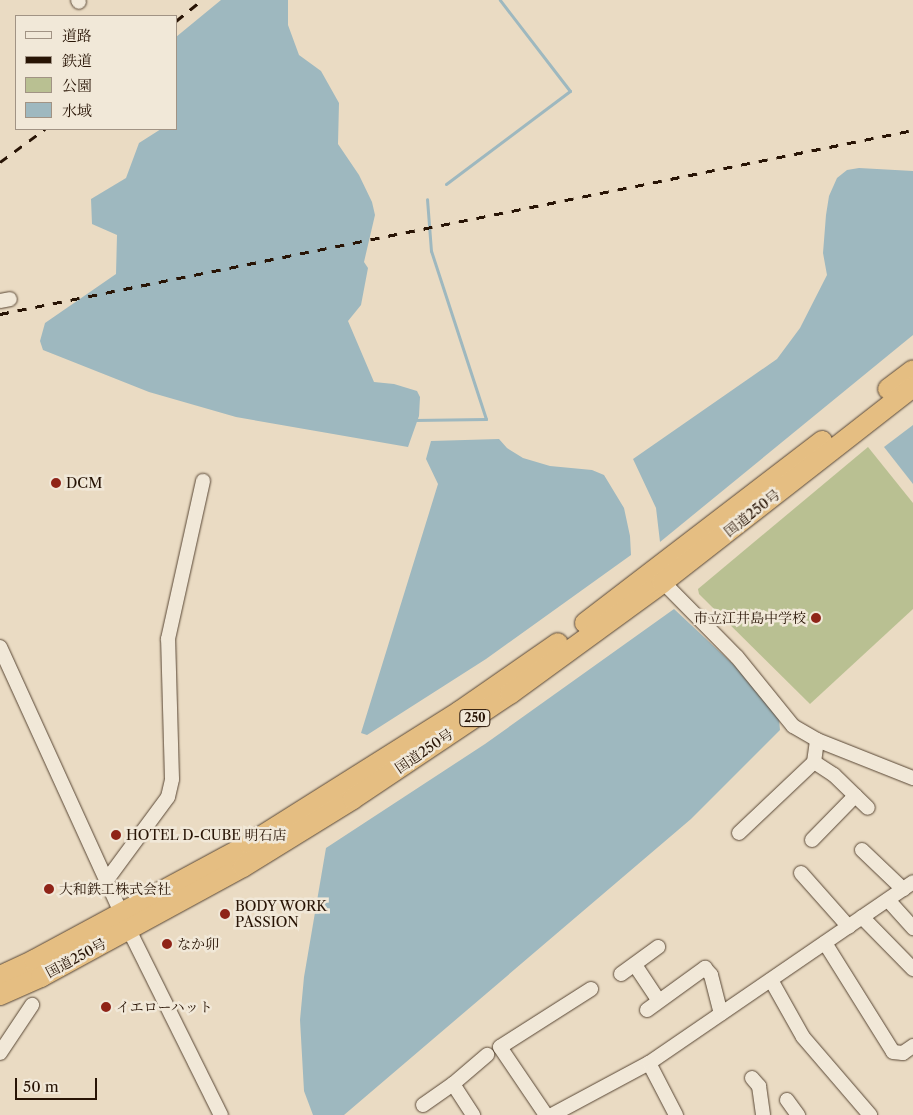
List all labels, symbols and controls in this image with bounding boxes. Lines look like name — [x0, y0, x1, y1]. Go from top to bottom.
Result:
legend — [15, 15, 178, 130]
text: 道路 — [62, 26, 92, 45]
text: 鉄道 — [62, 51, 92, 70]
text: 公園 — [62, 76, 92, 95]
text: 水域 — [62, 101, 92, 120]
place label: DCM — [66, 475, 102, 491]
marker: DCM — [50, 477, 62, 489]
street label: 国道250号 — [721, 486, 783, 540]
place label: 市立江井島中学校 — [694, 610, 806, 626]
marker: 市立江井島中学校 — [810, 612, 822, 624]
road number: 250 — [459, 708, 491, 728]
street label: 国道250号 — [392, 725, 456, 777]
place label: HOTEL D-CUBE 明石店 — [126, 827, 287, 843]
marker: HOTEL D-CUBE 明石店 — [110, 829, 122, 841]
place label: 大和鉄工株式会社 — [59, 881, 171, 897]
marker: 大和鉄工株式会社 — [43, 883, 55, 895]
place label: BODY WORK PASSION — [235, 898, 328, 930]
marker: BODY WORK PASSION — [219, 908, 231, 920]
street label: 国道250号 — [43, 935, 109, 981]
place label: なか卯 — [177, 936, 219, 952]
marker: なか卯 — [161, 938, 173, 950]
place label: イエローハット — [116, 999, 214, 1015]
marker: イエローハット — [100, 1001, 112, 1013]
scale bar — [18, 1068, 100, 1100]
text: 50 m — [23, 1077, 59, 1096]

